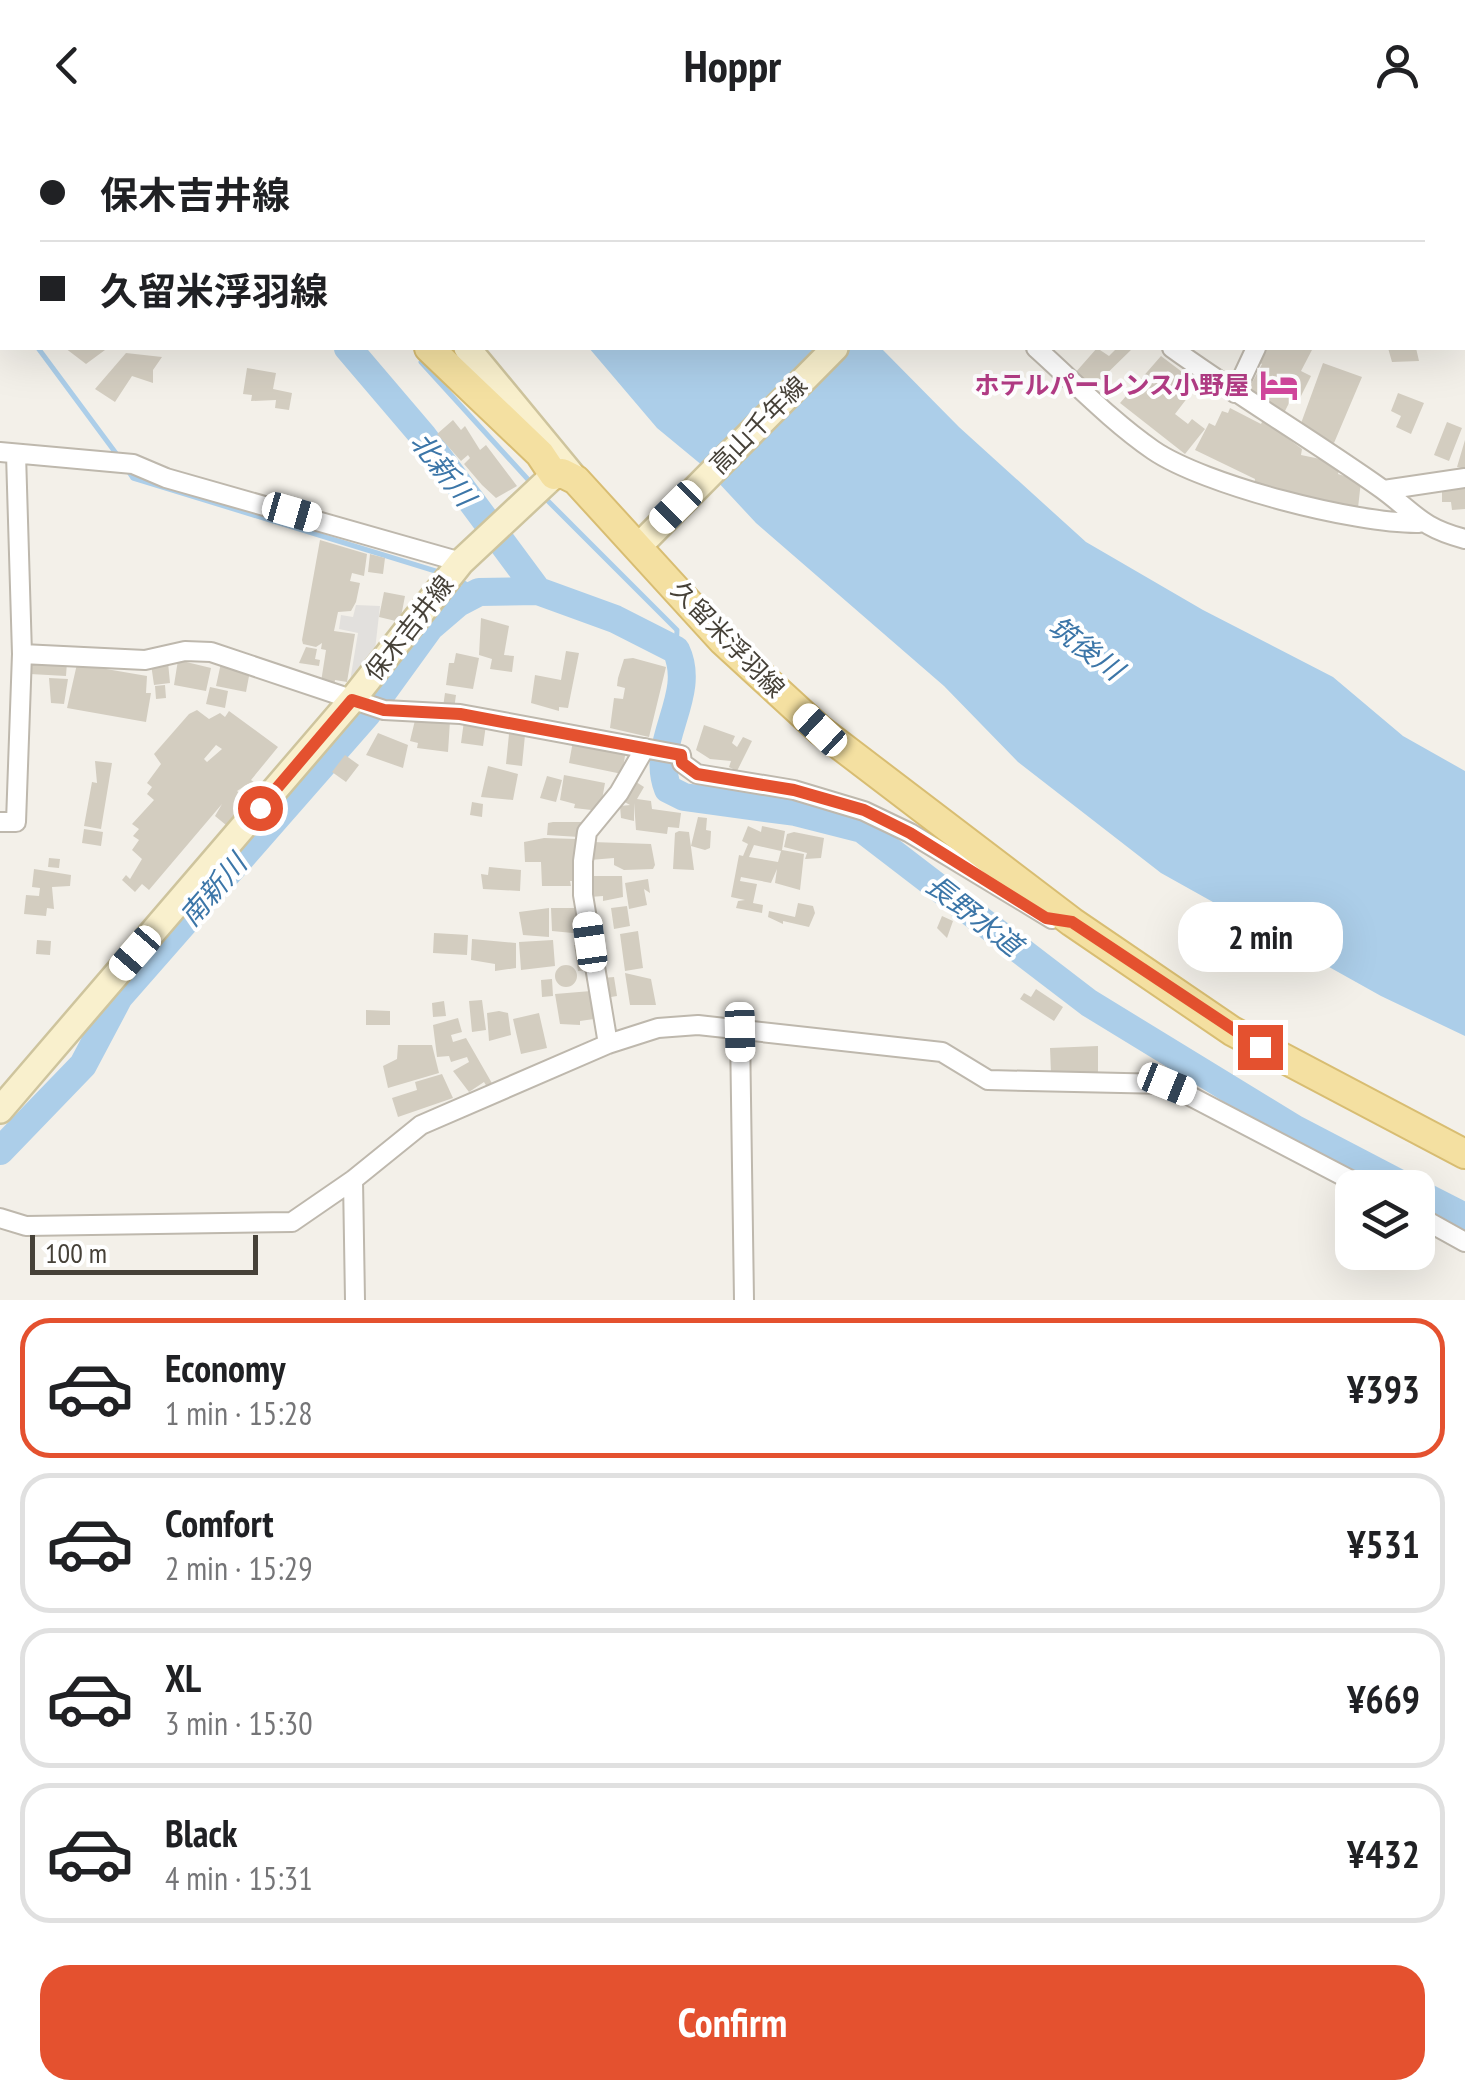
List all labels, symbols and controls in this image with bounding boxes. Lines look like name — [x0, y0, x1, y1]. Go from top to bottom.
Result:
text: Hoppr — [684, 36, 781, 94]
icon: back — [40, 38, 95, 93]
icon: person — [1370, 38, 1425, 93]
text: 保木吉井線 — [100, 170, 290, 219]
text: 久留米浮羽線 — [100, 266, 328, 315]
hotel icon: ホテルパーレンス小野屋 — [1258, 364, 1300, 406]
street label: 高山千年線 — [702, 369, 814, 481]
place label: ホテルパーレンス小野屋 — [974, 369, 1249, 401]
water label: 北新川 — [403, 424, 486, 516]
car — [644, 475, 708, 539]
car — [259, 489, 325, 535]
street label: 保木吉井線 — [358, 569, 460, 687]
street label: 久留米浮羽線 — [664, 574, 792, 704]
water label: 筑後川 — [1042, 608, 1133, 689]
car — [788, 699, 852, 761]
route start — [238, 786, 283, 831]
water label: 南新川 — [171, 844, 256, 934]
water label: 長野水道 — [919, 866, 1033, 966]
callout: 2 min — [1178, 902, 1342, 972]
car — [571, 910, 609, 974]
text: 2 min — [1228, 916, 1293, 958]
car — [104, 921, 166, 985]
car — [724, 1002, 756, 1062]
route end — [1238, 1025, 1283, 1070]
car — [1134, 1059, 1200, 1109]
map controls — [1335, 1170, 1435, 1270]
button: layers — [1335, 1170, 1435, 1270]
scale bar — [30, 1230, 258, 1274]
text: 100 m — [45, 1234, 107, 1271]
icon: car — [45, 1343, 135, 1433]
text: Economy — [165, 1343, 285, 1392]
text: ¥393 — [1347, 1364, 1420, 1413]
text: 1 min · 15:28 — [165, 1392, 313, 1434]
icon: car — [45, 1498, 135, 1588]
text: Comfort — [165, 1498, 274, 1547]
text: ¥531 — [1347, 1519, 1420, 1568]
text: 2 min · 15:29 — [165, 1547, 313, 1589]
icon: car — [45, 1653, 135, 1743]
text: XL — [165, 1653, 201, 1702]
text: ¥669 — [1347, 1674, 1420, 1723]
text: 3 min · 15:30 — [165, 1702, 313, 1744]
icon: car — [45, 1808, 135, 1898]
text: Black — [165, 1808, 238, 1857]
text: ¥432 — [1347, 1829, 1420, 1878]
text: 4 min · 15:31 — [165, 1857, 313, 1899]
button: Confirm — [40, 1965, 1425, 2080]

